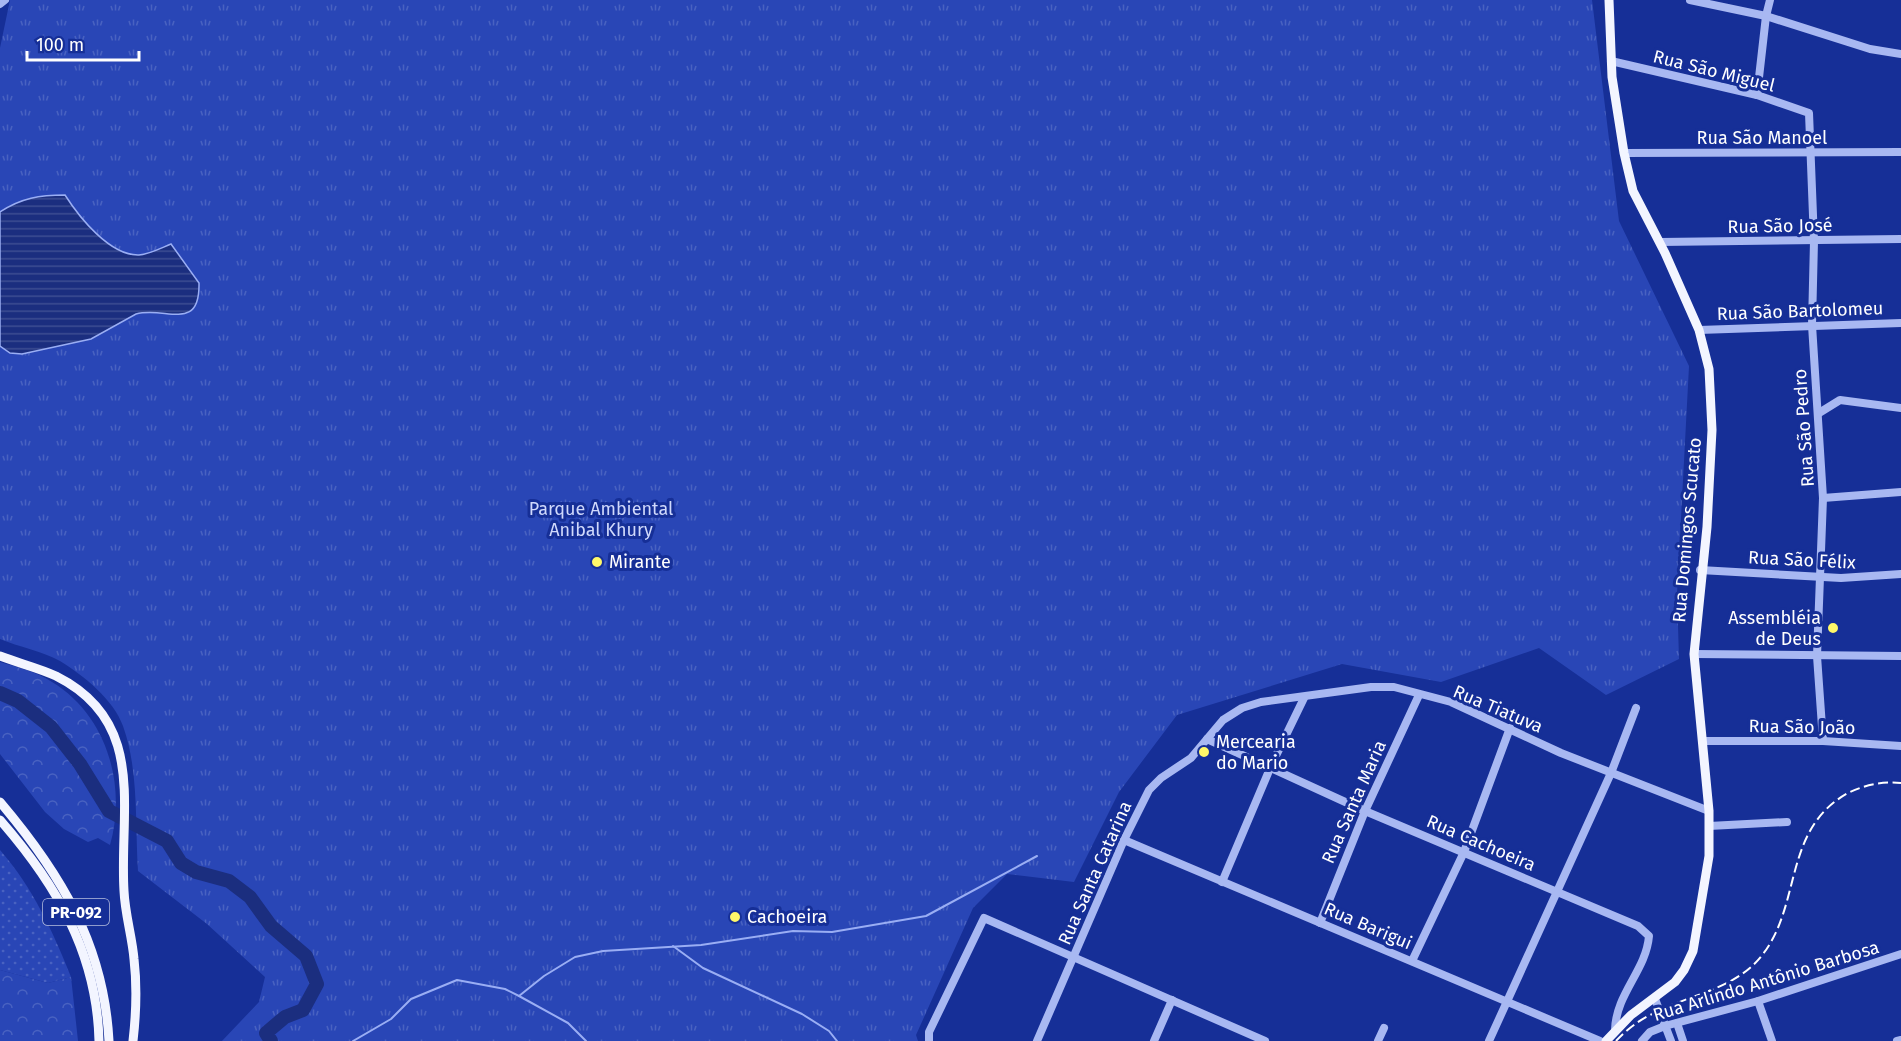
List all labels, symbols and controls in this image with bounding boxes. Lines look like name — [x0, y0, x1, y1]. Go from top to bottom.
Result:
scale bar — [27, 24, 140, 62]
text: 100 m — [36, 34, 84, 56]
street label: Rua São Miguel — [1651, 45, 1777, 97]
street label: Rua São Manoel — [1697, 127, 1827, 149]
street label: Rua São José — [1727, 214, 1833, 238]
street label: Rua São Bartolomeu — [1716, 297, 1884, 325]
street label: Rua São Pedro — [1789, 368, 1819, 488]
street label: Rua Domingos Scucato — [1668, 437, 1706, 623]
park label: Parque Ambiental Anibal Khury — [529, 498, 673, 541]
street label: Rua São Félix — [1748, 546, 1857, 574]
place label: Mirante — [609, 551, 671, 573]
marker: Mirante — [590, 555, 604, 569]
place label: Assembléia de Deus — [1728, 607, 1821, 650]
marker: Assembléia de Deus — [1826, 621, 1840, 635]
street label: Rua Tiatuva — [1450, 680, 1546, 738]
street label: Rua São João — [1748, 715, 1856, 739]
place label: Mercearia do Mario — [1216, 731, 1296, 774]
street label: Rua Santa Maria — [1317, 737, 1391, 867]
marker: Mercearia do Mario — [1197, 745, 1211, 759]
street label: Rua Santa Catarina — [1053, 798, 1137, 948]
street label: Rua Cachoeira — [1423, 810, 1539, 876]
street label: Rua Barigui — [1321, 898, 1415, 954]
road number: PR-092 — [43, 899, 109, 925]
place label: Cachoeira — [747, 906, 827, 928]
marker: Cachoeira — [728, 910, 742, 924]
street label: Rua Arlindo Antônio Barbosa — [1650, 936, 1882, 1026]

